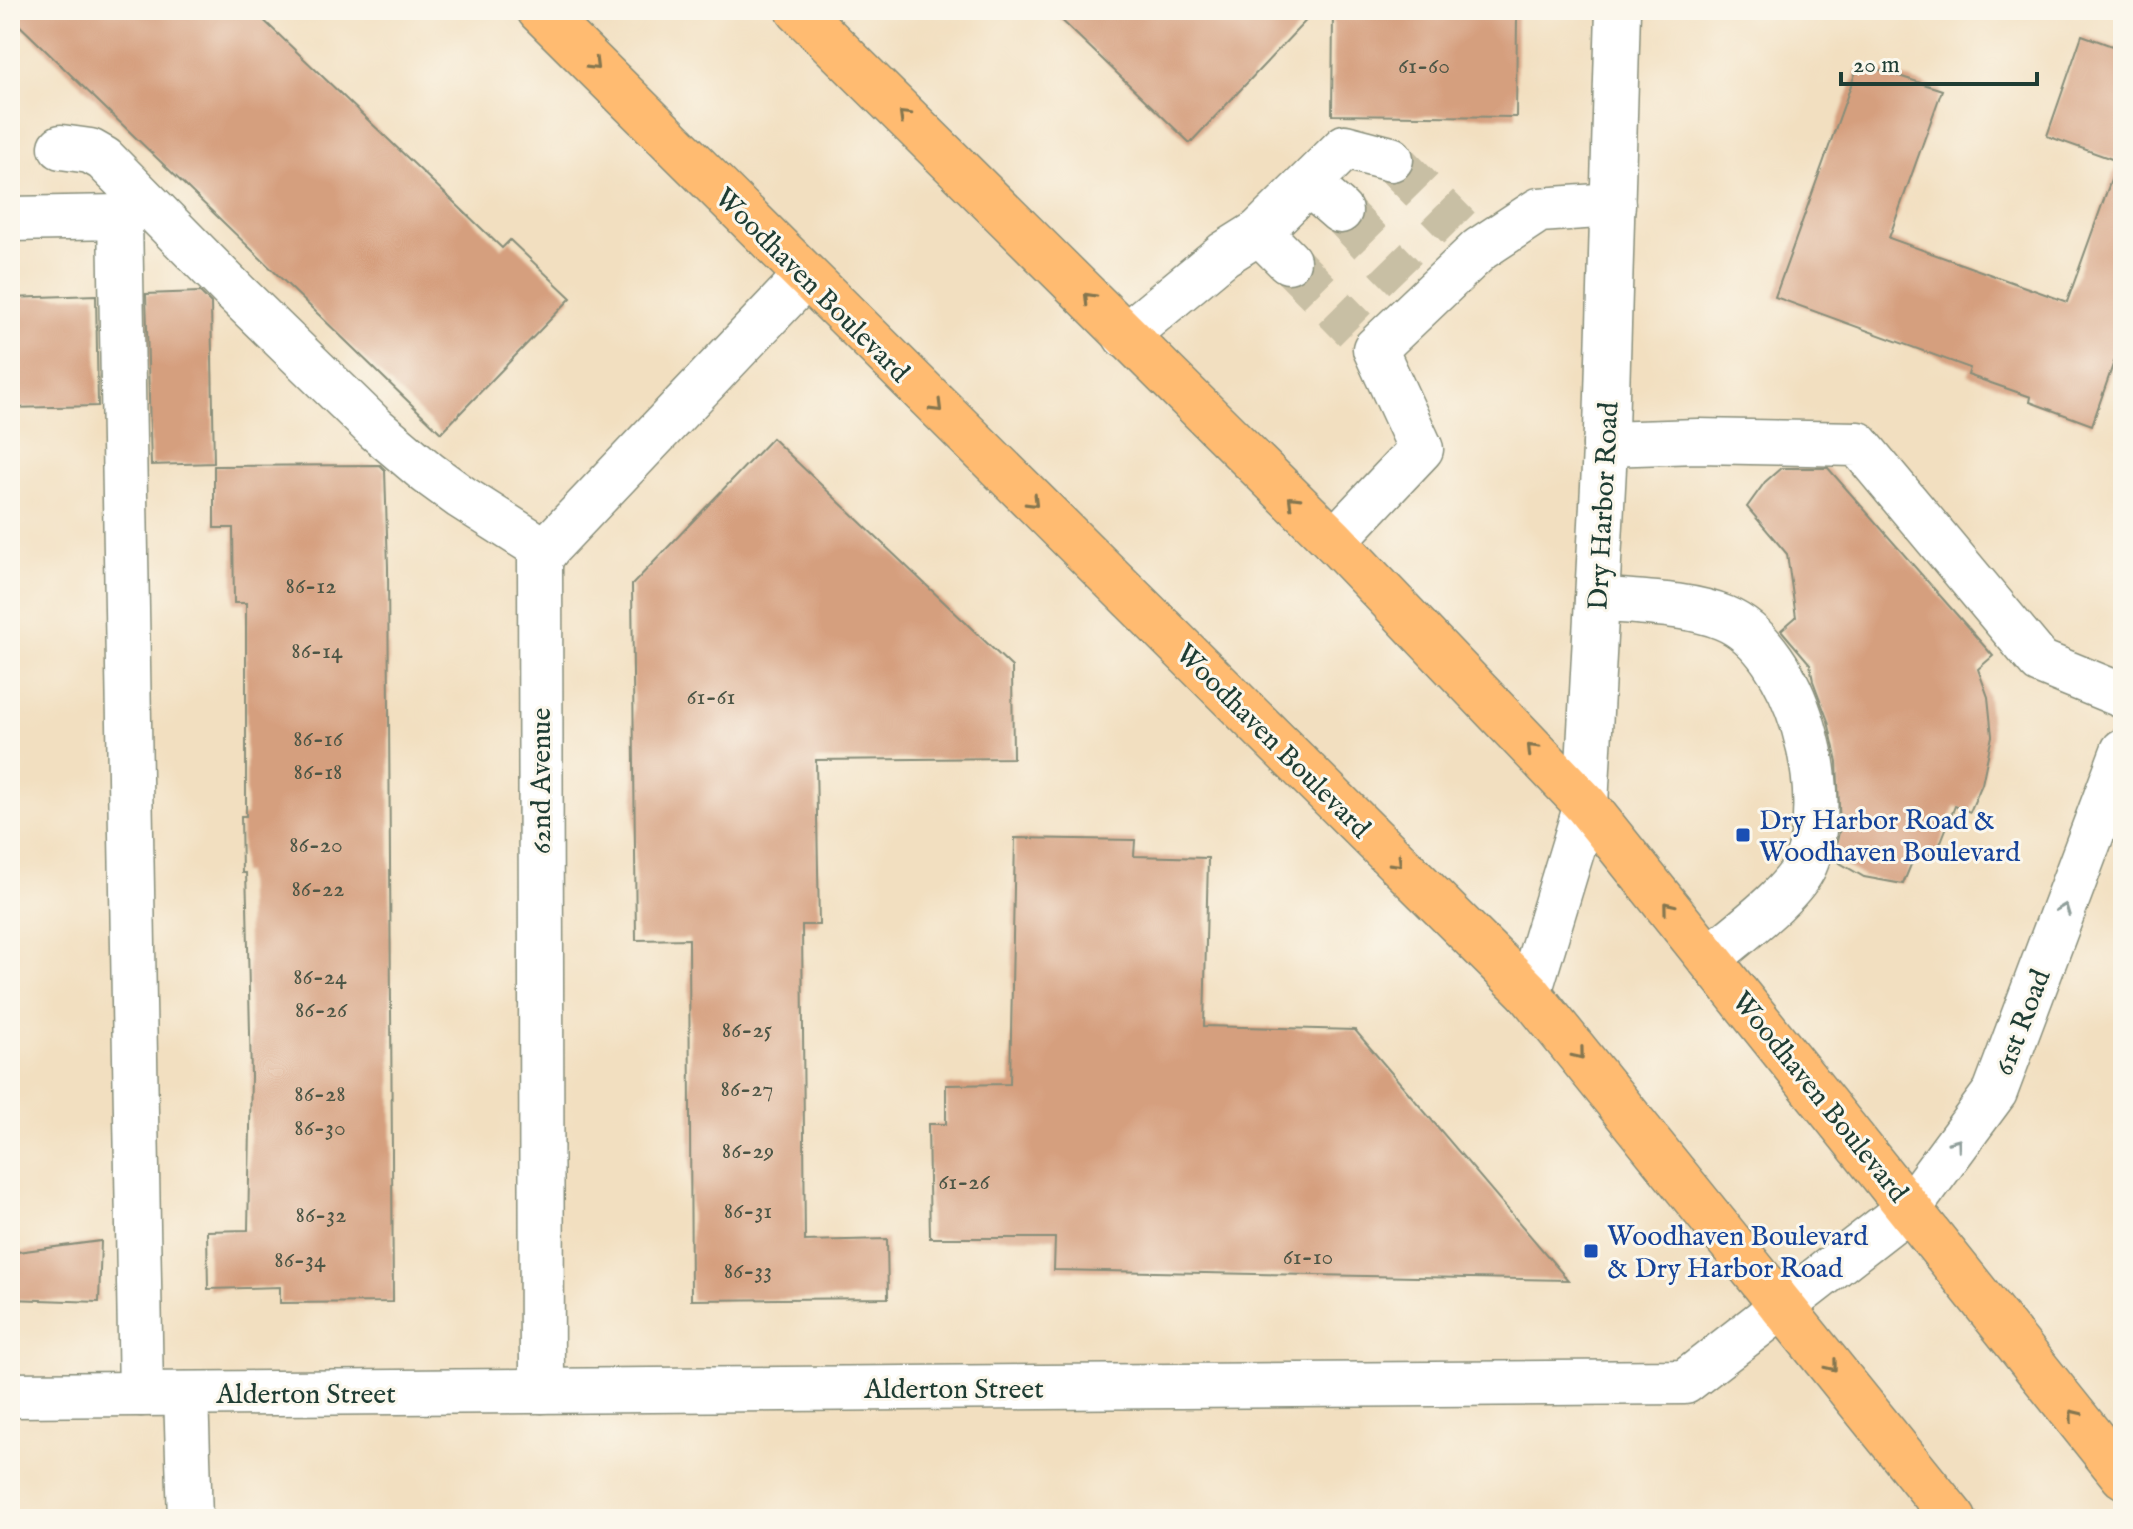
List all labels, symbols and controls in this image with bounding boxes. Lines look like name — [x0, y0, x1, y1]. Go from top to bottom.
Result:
scale bar — [1841, 36, 2037, 86]
text: 20 m — [1853, 50, 1900, 81]
house number: 61-60 — [1398, 51, 1450, 82]
one-way arrow — [585, 56, 599, 70]
one-way arrow — [899, 110, 913, 125]
street label: Woodhaven Boulevard — [706, 181, 916, 391]
one-way arrow — [1084, 293, 1098, 307]
one-way arrow — [928, 398, 942, 412]
street label: Dry Harbor Road — [1582, 401, 1627, 611]
one-way arrow — [1024, 493, 1038, 507]
one-way arrow — [1288, 496, 1302, 510]
house number: 86-12 — [286, 571, 336, 602]
house number: 86-14 — [291, 636, 343, 667]
street label: Woodhaven Boulevard — [1167, 637, 1377, 847]
house number: 61-61 — [687, 682, 736, 713]
street label: 62nd Avenue — [525, 708, 560, 854]
house number: 86-16 — [293, 724, 344, 755]
one-way arrow — [1527, 744, 1541, 758]
house number: 86-18 — [293, 757, 343, 788]
place label: Dry Harbor Road & Woodhaven Boulevard — [1759, 804, 2020, 871]
marker: Dry Harbor Road & Woodhaven Boulevard — [1734, 826, 1752, 844]
house number: 86-20 — [289, 830, 343, 861]
one-way arrow — [1388, 853, 1402, 867]
house number: 86-22 — [291, 874, 345, 905]
one-way arrow — [1663, 901, 1678, 916]
one-way arrow — [2054, 903, 2071, 917]
house number: 86-24 — [293, 962, 347, 993]
street label: 61st Road — [1987, 965, 2060, 1081]
street label: Woodhaven Boulevard — [1723, 985, 1915, 1210]
house number: 86-26 — [295, 995, 348, 1026]
house number: 86-25 — [722, 1015, 773, 1046]
one-way arrow — [1569, 1044, 1583, 1059]
house number: 86-27 — [721, 1074, 773, 1105]
house number: 86-28 — [294, 1079, 346, 1110]
house number: 86-30 — [294, 1113, 346, 1144]
house number: 86-29 — [722, 1136, 774, 1167]
one-way arrow — [1947, 1138, 1961, 1153]
house number: 61-26 — [938, 1167, 991, 1198]
house number: 86-31 — [724, 1196, 772, 1227]
house number: 86-32 — [296, 1200, 346, 1231]
place label: Woodhaven Boulevard & Dry Harbor Road — [1607, 1220, 1868, 1287]
house number: 61-10 — [1283, 1242, 1333, 1273]
marker: Woodhaven Boulevard & Dry Harbor Road — [1582, 1242, 1600, 1260]
house number: 86-34 — [274, 1245, 326, 1276]
house number: 86-33 — [724, 1256, 772, 1287]
one-way arrow — [1822, 1357, 1837, 1371]
street label: Alderton Street — [863, 1373, 1044, 1408]
street label: Alderton Street — [215, 1378, 396, 1413]
one-way arrow — [2070, 1409, 2084, 1424]

